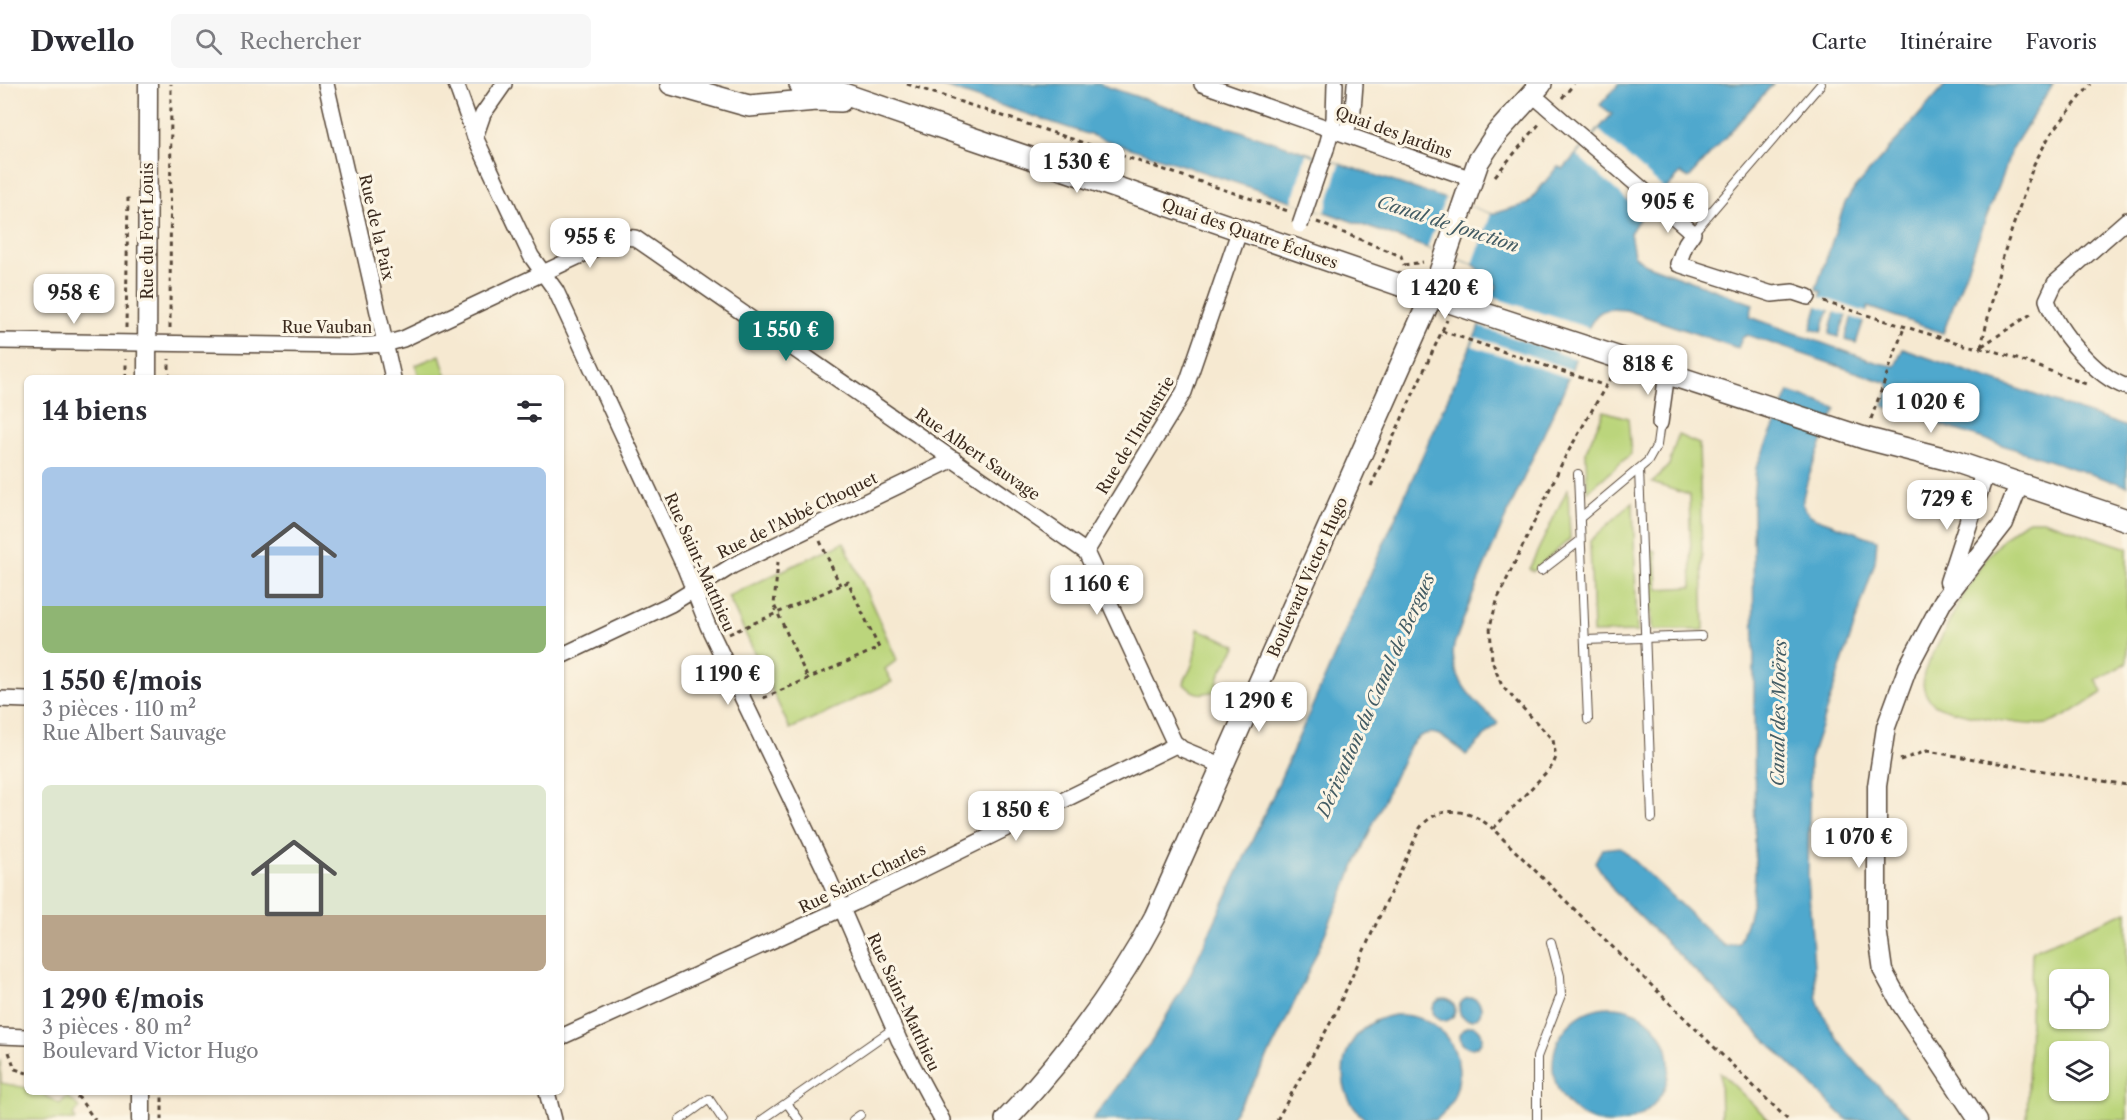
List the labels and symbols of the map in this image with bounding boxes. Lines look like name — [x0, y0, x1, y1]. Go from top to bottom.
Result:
street label: Quai des Jardins — [1333, 102, 1455, 162]
pin: 1 530 € — [1022, 143, 1132, 194]
street label: Rue du Fort Louis — [137, 163, 157, 299]
street label: Rue de la Paix — [355, 172, 399, 283]
pin: 905 € — [1626, 183, 1710, 234]
water label: Canal de Jonction — [1374, 191, 1522, 257]
street label: Quai des Quatre Écluses — [1159, 193, 1341, 273]
pin: 955 € — [548, 218, 632, 269]
pin: 1 420 € — [1390, 269, 1500, 320]
pin: 958 € — [32, 274, 116, 325]
pin: 1 550 € — [731, 311, 841, 362]
street label: Rue Vauban — [282, 317, 372, 337]
pin: 818 € — [1606, 345, 1690, 396]
street label: Rue de l'Industrie — [1092, 372, 1178, 498]
pin: 1 020 € — [1876, 383, 1986, 434]
street label: Rue Albert Sauvage — [912, 403, 1044, 505]
street label: Rue de l'Abbé Choquet — [714, 467, 881, 562]
pin: 729 € — [1905, 480, 1989, 531]
street label: Rue Saint-Matthieu — [660, 489, 740, 635]
street label: Boulevard Victor Hugo — [1263, 494, 1351, 660]
pin: 1 160 € — [1042, 565, 1152, 616]
water label: Dérivation du Canal de Bergues — [1311, 569, 1440, 822]
water label: Canal des Moëres — [1767, 639, 1791, 786]
pin: 1 190 € — [673, 655, 783, 706]
pin: 1 290 € — [1204, 682, 1314, 733]
pin: 1 850 € — [961, 791, 1071, 842]
pin: 1 070 € — [1804, 818, 1914, 869]
street label: Rue Saint-Charles — [795, 839, 929, 917]
street label: Rue Saint-Matthieu — [863, 930, 945, 1074]

